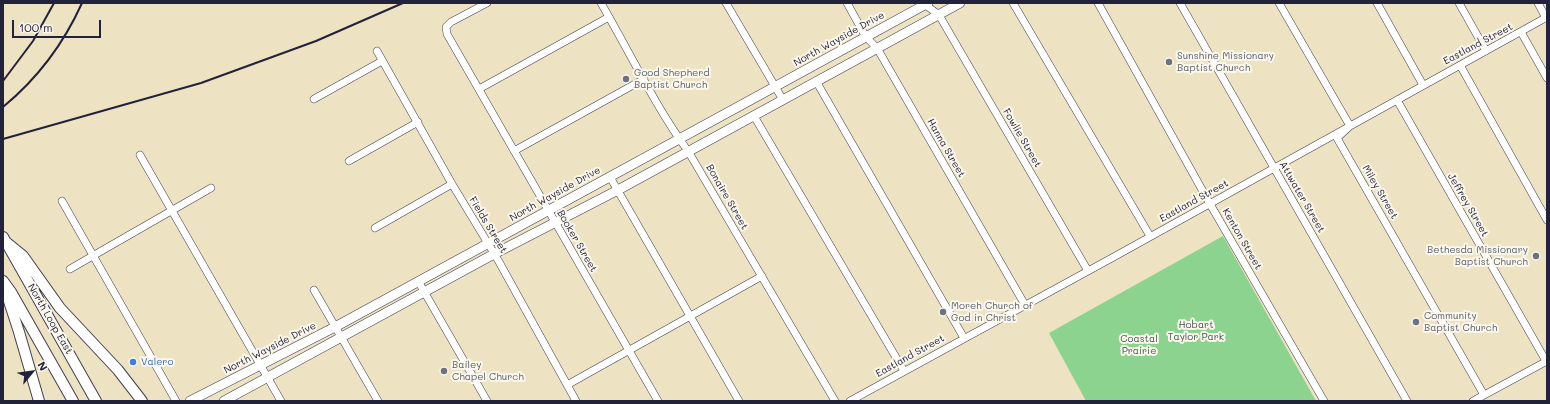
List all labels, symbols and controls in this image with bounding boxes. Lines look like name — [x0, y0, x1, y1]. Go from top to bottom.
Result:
street label: North Wayside Drive — [792, 9, 886, 69]
scale bar — [14, 12, 103, 38]
text: 100 m — [19, 19, 53, 35]
street label: Eastland Street — [1441, 21, 1515, 67]
place label: Sunshine Missionary Baptist Church — [1177, 50, 1274, 74]
marker: Sunshine Missionary Baptist Church — [1164, 57, 1174, 67]
place label: Good Shepherd Baptist Church — [634, 67, 710, 90]
marker: Good Shepherd Baptist Church — [621, 74, 631, 84]
street label: Fowlie Street — [1000, 106, 1044, 170]
street label: Hanna Street — [924, 117, 968, 179]
street label: Attwater Street — [1277, 159, 1327, 235]
street label: Bonaire Street — [704, 162, 750, 232]
street label: Miley Street — [1360, 163, 1400, 221]
street label: North Wayside Drive — [508, 164, 602, 224]
street label: Jeffrey Street — [1445, 171, 1491, 239]
street label: Eastland Street — [1157, 177, 1231, 225]
street label: Fields Street — [466, 195, 510, 255]
street label: Kenton Street — [1220, 206, 1264, 272]
street label: Booker Street — [554, 208, 600, 274]
place label: Bethesda Missionary Baptist Church — [1427, 244, 1528, 268]
marker: Bethesda Missionary Baptist Church — [1531, 251, 1541, 261]
street label: North Loop East — [25, 282, 75, 356]
place label: Moreh Church of God in Christ — [951, 300, 1033, 324]
marker: Moreh Church of God in Christ — [938, 307, 948, 317]
place label: Community Baptist Church — [1424, 310, 1497, 334]
marker: Community Baptist Church — [1411, 317, 1421, 327]
park label: Hobart Taylor Park — [1168, 319, 1224, 342]
street label: North Wayside Drive — [222, 320, 318, 376]
street label: Eastland Street — [873, 332, 947, 380]
park label: Coastal Prairie — [1120, 333, 1158, 356]
north arrow — [12, 352, 52, 392]
place label: Valero — [141, 356, 173, 368]
marker: Valero — [128, 357, 138, 367]
text: N — [34, 359, 52, 373]
place label: Bailey Chapel Church — [452, 359, 524, 382]
marker: Bailey Chapel Church — [439, 366, 449, 376]

